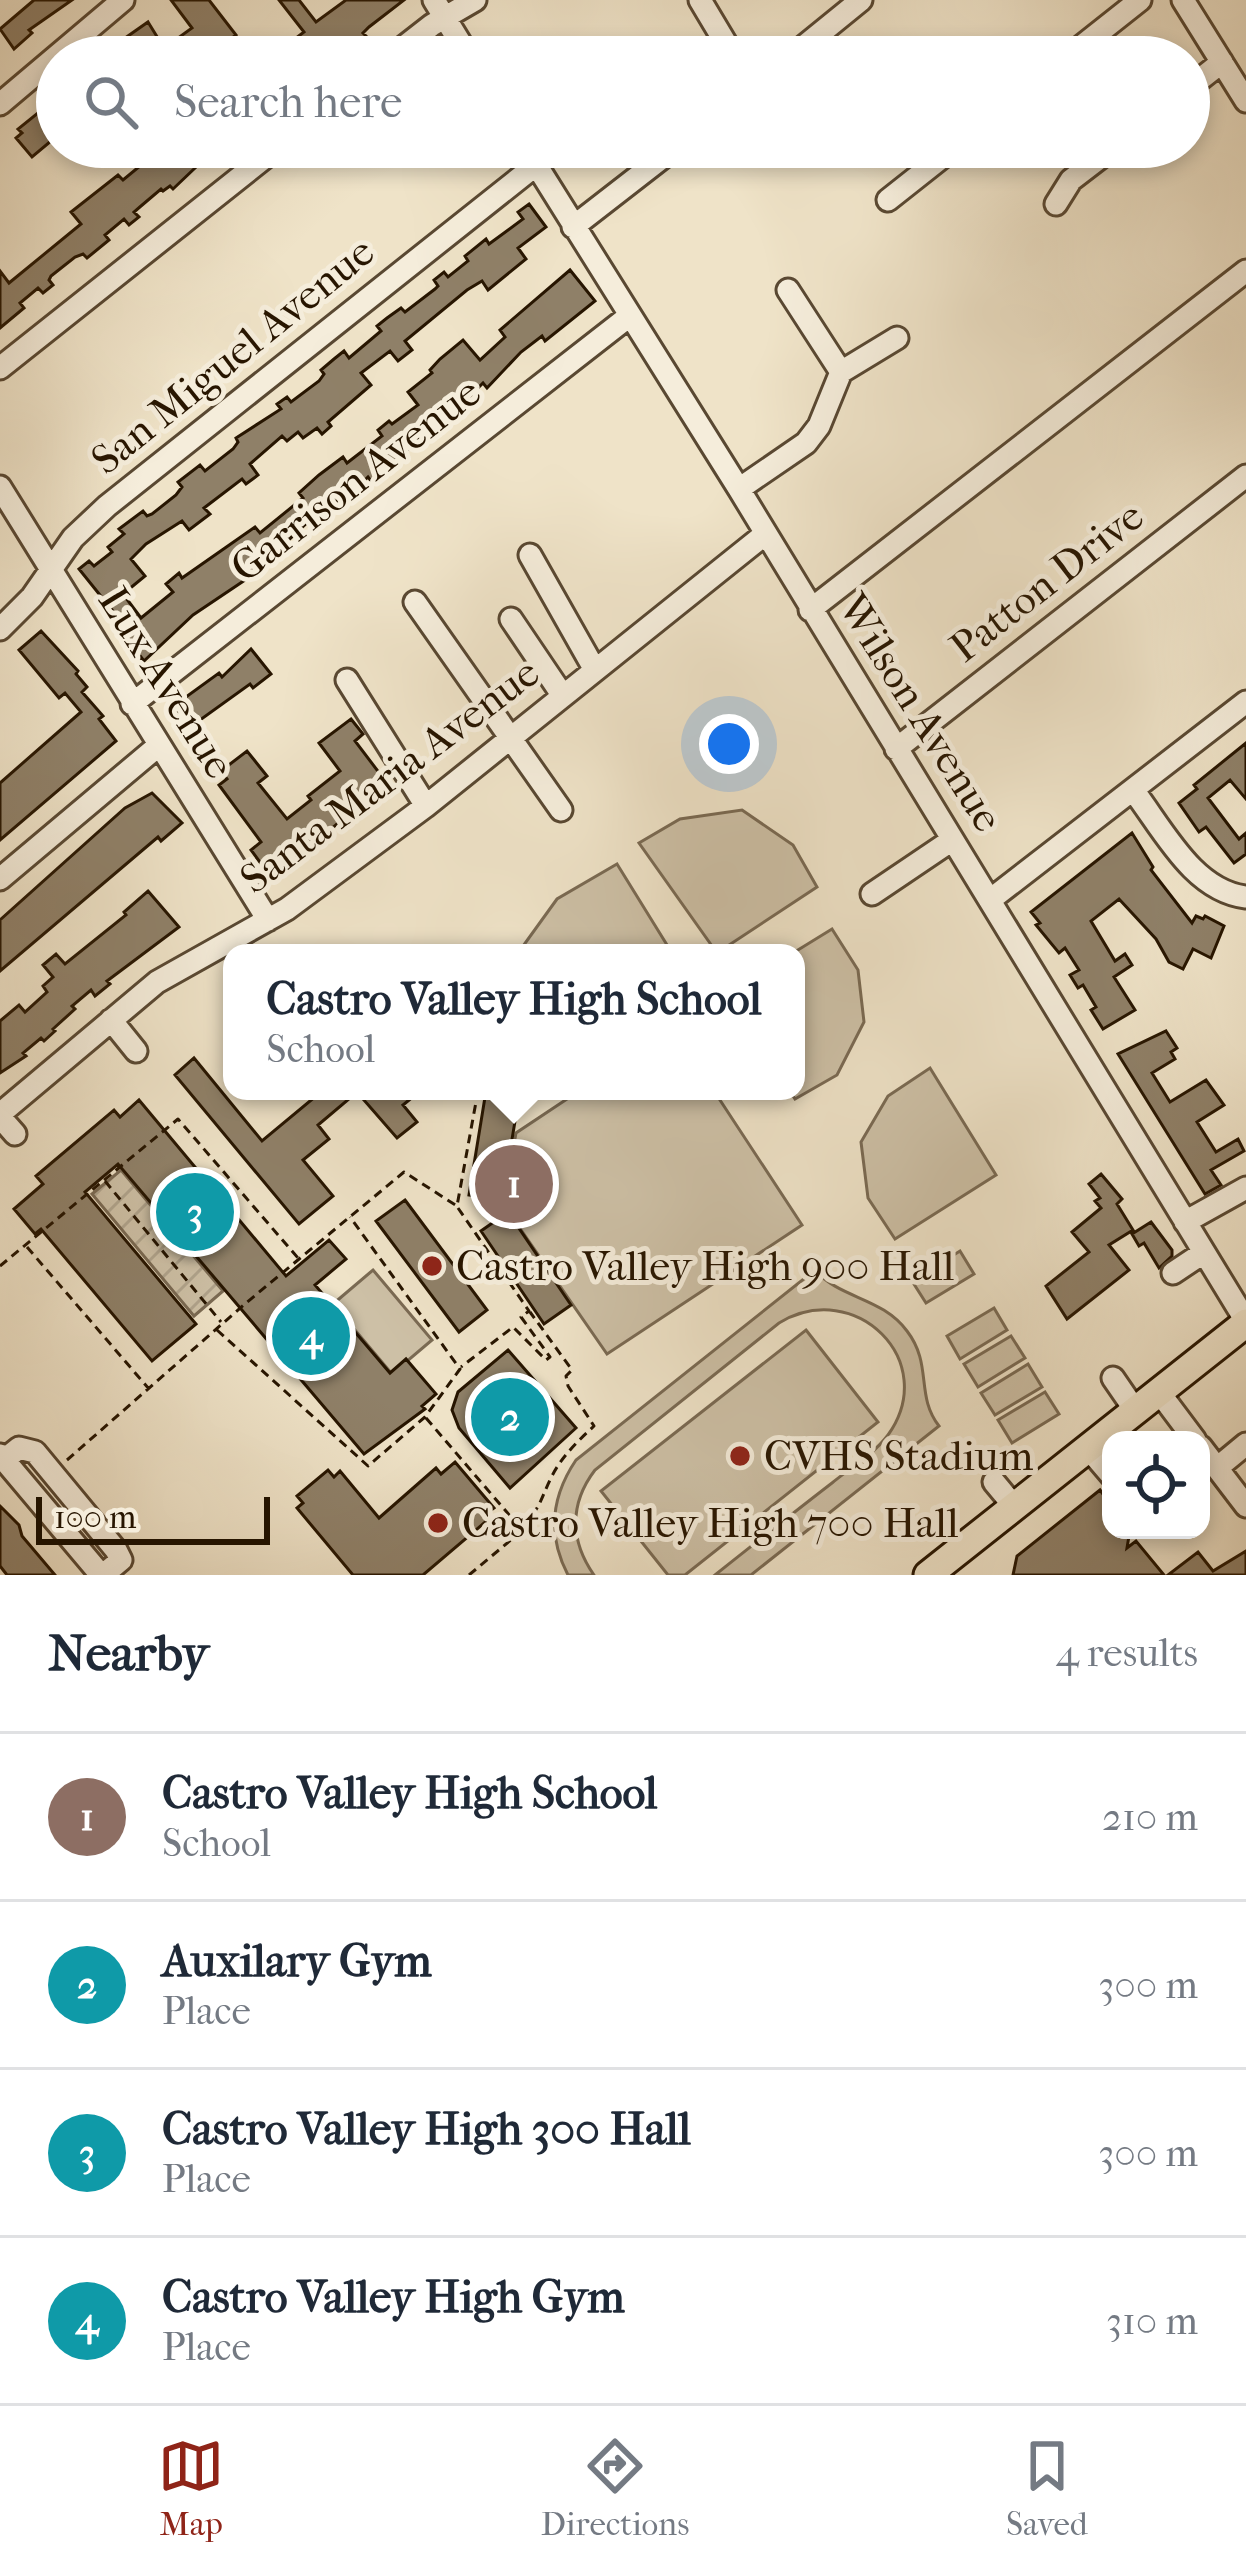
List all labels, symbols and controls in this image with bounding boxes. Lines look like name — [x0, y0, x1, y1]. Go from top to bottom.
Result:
search box — [36, 36, 1210, 168]
icon: search — [78, 69, 144, 135]
text: Search here — [174, 76, 402, 129]
street label: San Miguel Avenue — [82, 227, 384, 485]
street label: Garrison Avenue — [222, 367, 490, 593]
street label: Patton Drive — [941, 491, 1153, 673]
street label: Lux Avenue — [88, 579, 244, 787]
street label: Wilson Avenue — [827, 584, 1012, 841]
street label: Santa Maria Avenue — [231, 648, 549, 904]
your location — [699, 714, 759, 774]
popup — [223, 944, 805, 1100]
text: Castro Valley High School — [266, 973, 762, 1026]
text: School — [266, 1026, 375, 1072]
pin: 1 — [475, 1139, 553, 1229]
pin: 3 — [156, 1167, 234, 1257]
place label: Castro Valley High 900 Hall — [456, 1242, 954, 1291]
marker: Castro Valley High 900 Hall — [419, 1253, 445, 1279]
pin: 4 — [272, 1291, 350, 1381]
pin: 2 — [471, 1372, 549, 1462]
map controls — [1102, 1431, 1210, 1539]
button: locate — [1102, 1431, 1210, 1539]
place label: CVHS Stadium — [764, 1432, 1033, 1481]
marker: CVHS Stadium — [727, 1443, 753, 1469]
scale bar — [36, 1491, 270, 1544]
text: 100 m — [54, 1498, 137, 1537]
place label: Castro Valley High 700 Hall — [462, 1499, 959, 1548]
marker: Castro Valley High 700 Hall — [425, 1510, 451, 1536]
text: Nearby — [48, 1623, 209, 1683]
text: 4 results — [1056, 1630, 1198, 1676]
text: Castro Valley High School — [162, 1767, 658, 1820]
text: 1 — [80, 1794, 94, 1840]
text: 210 m — [1102, 1794, 1198, 1840]
text: School — [162, 1820, 271, 1866]
text: Auxilary Gym — [162, 1935, 432, 1988]
text: 2 — [77, 1962, 97, 2008]
text: 300 m — [1098, 1962, 1198, 2008]
text: Place — [162, 1988, 251, 2034]
text: Castro Valley High 300 Hall — [162, 2103, 691, 2156]
text: 3 — [79, 2130, 95, 2176]
text: 300 m — [1098, 2130, 1198, 2176]
text: Place — [162, 2156, 251, 2202]
text: Castro Valley High Gym — [162, 2271, 625, 2324]
text: 4 — [75, 2298, 99, 2344]
text: 310 m — [1106, 2298, 1198, 2344]
text: Place — [162, 2324, 251, 2370]
tab: Map — [158, 2433, 224, 2544]
tab: Directions — [541, 2433, 689, 2544]
tab: Saved — [1006, 2433, 1088, 2544]

